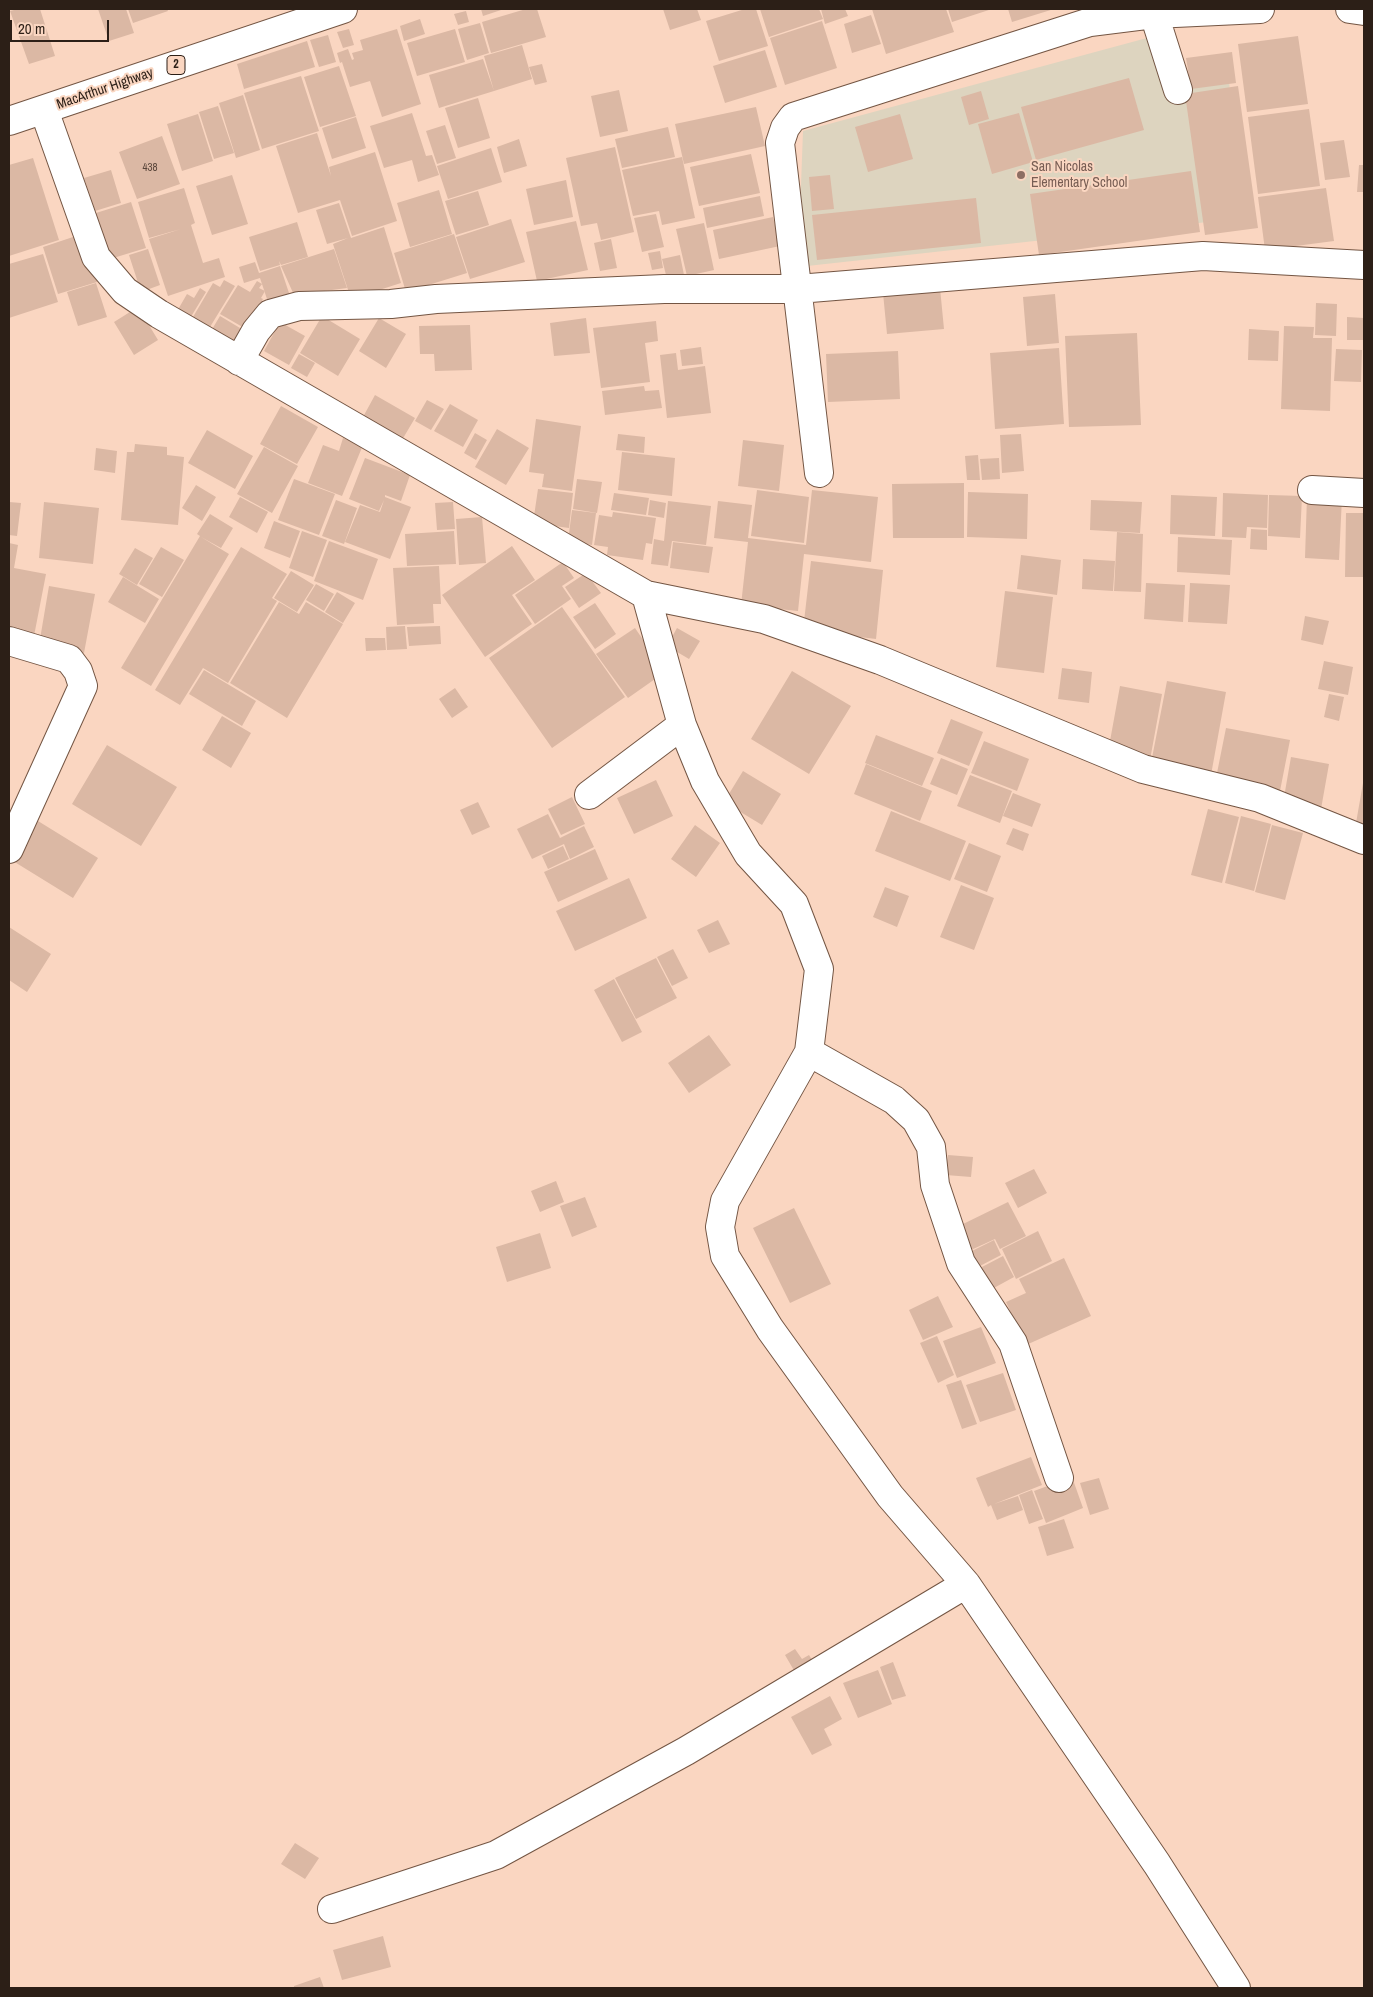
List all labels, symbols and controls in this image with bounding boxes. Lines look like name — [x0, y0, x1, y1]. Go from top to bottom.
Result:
scale bar — [12, 10, 111, 42]
text: 20 m — [18, 18, 45, 39]
road number: 2 — [167, 56, 185, 74]
street label: MacArthur Highway — [55, 65, 155, 113]
place label: San Nicolas Elementary School — [1031, 159, 1127, 192]
house number: 438 — [142, 161, 158, 175]
marker: San Nicolas Elementary School — [1015, 169, 1027, 181]

